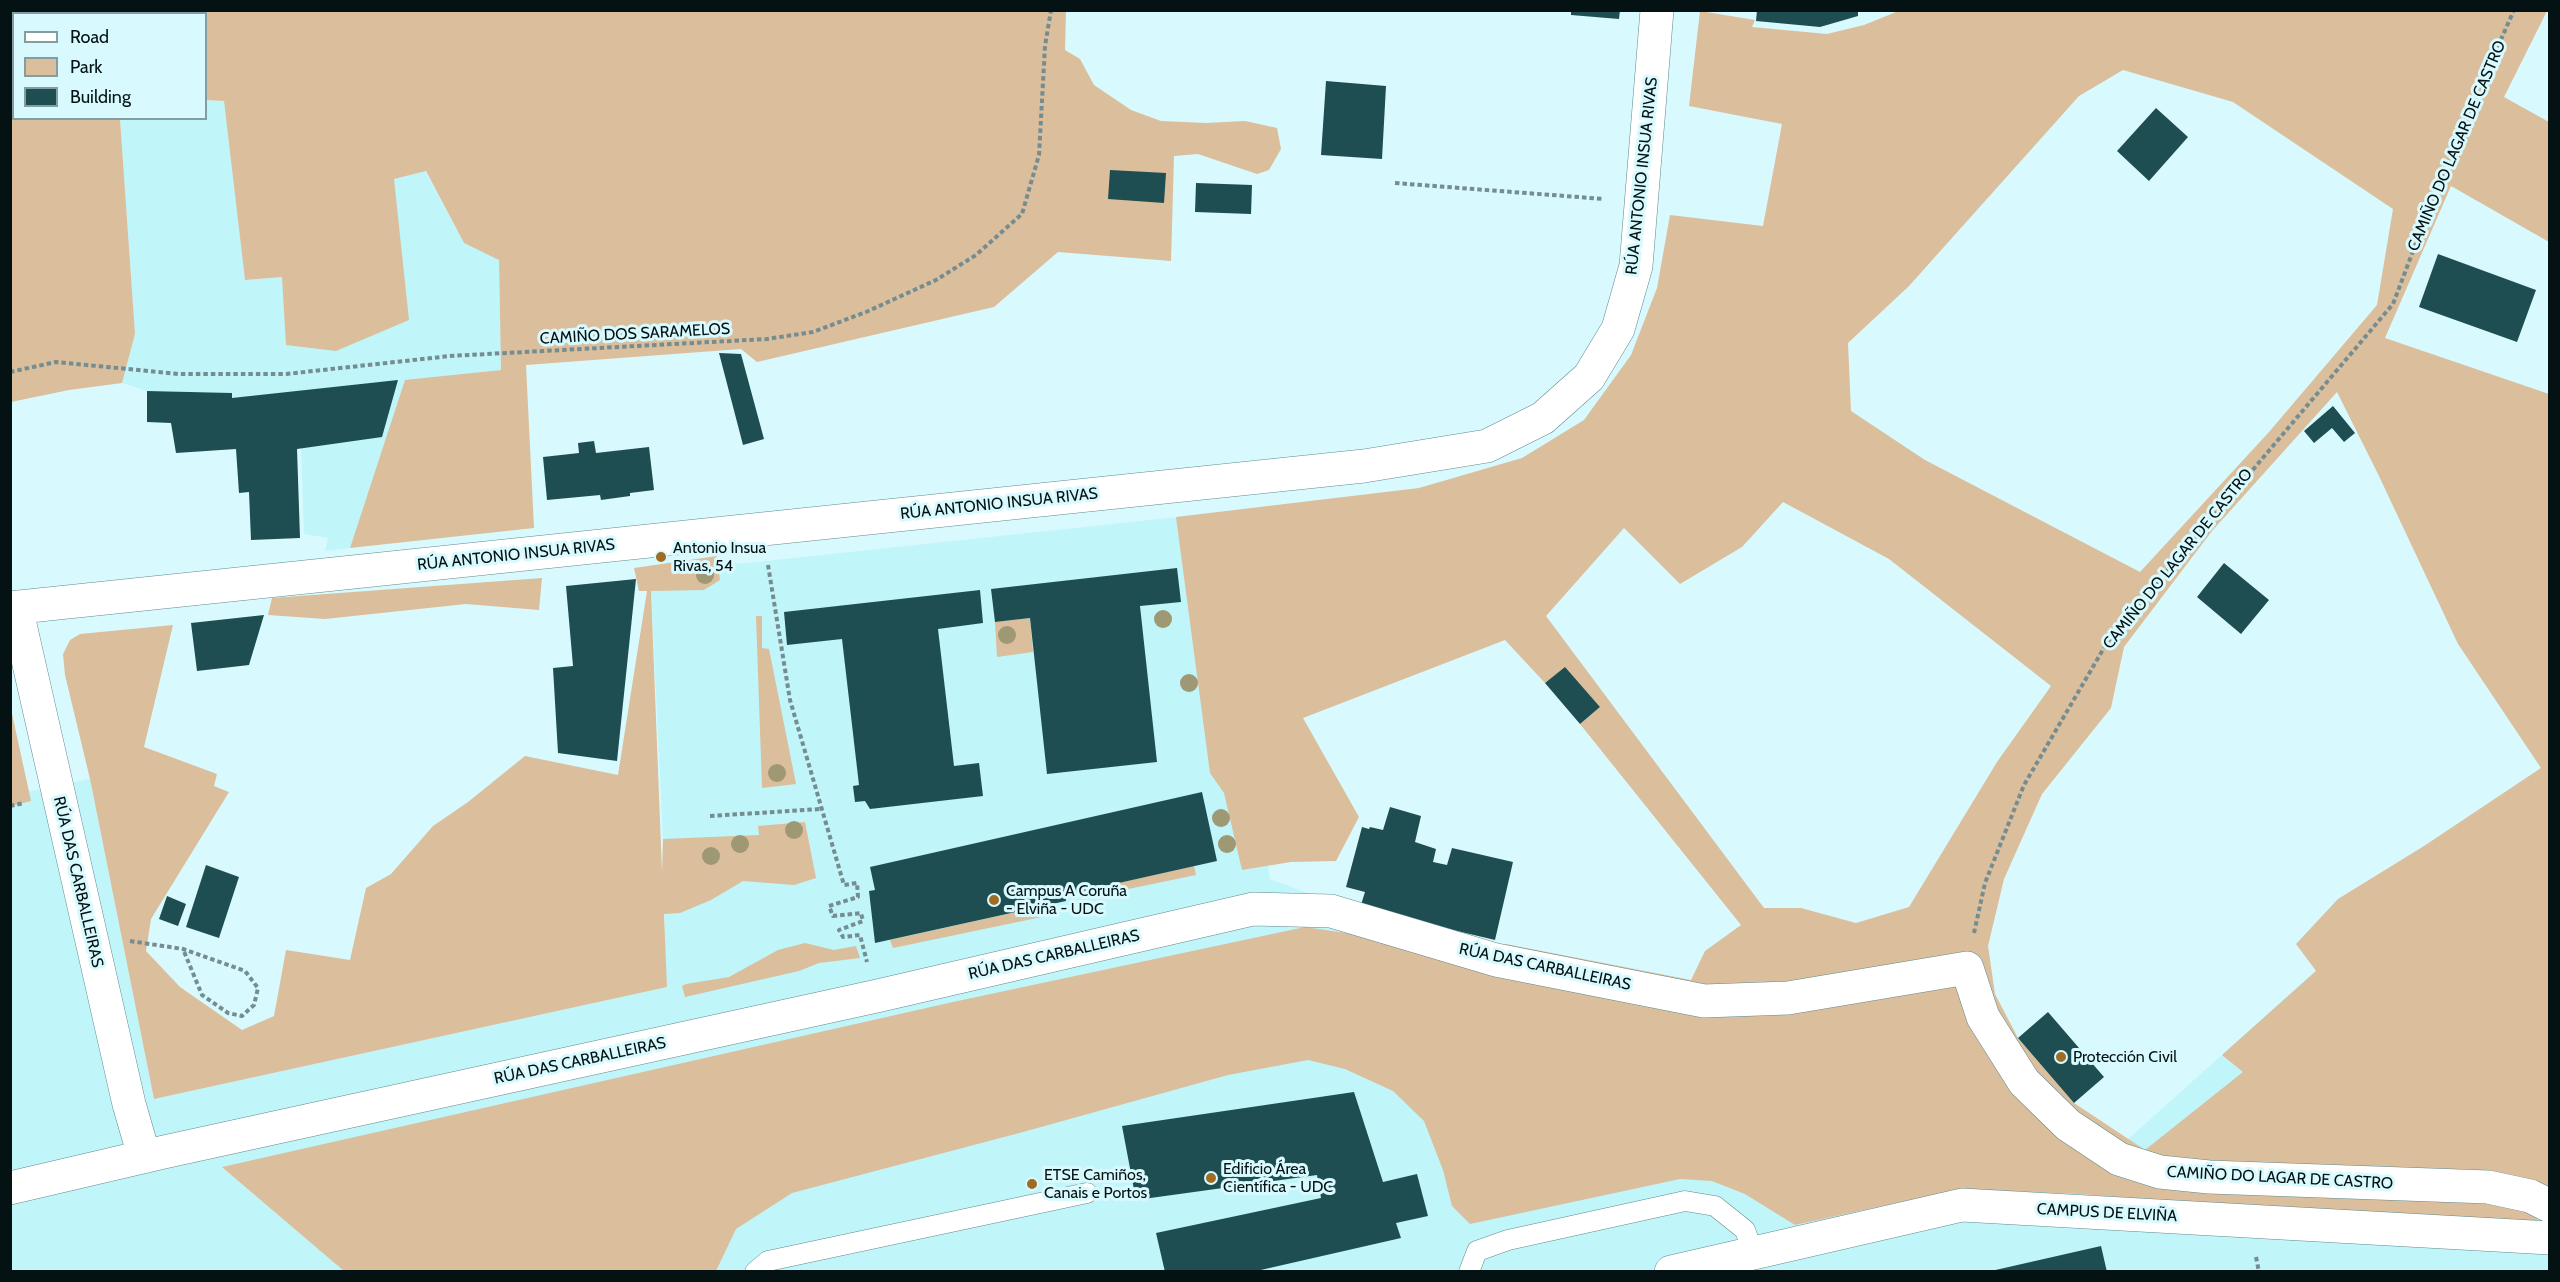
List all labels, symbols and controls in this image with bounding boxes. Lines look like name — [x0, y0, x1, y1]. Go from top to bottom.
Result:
legend — [12, 12, 207, 120]
text: Road — [70, 26, 109, 48]
street label: CAMIÑO DO LAGAR DE CASTRO — [2404, 38, 2510, 254]
text: Park — [70, 56, 102, 78]
street label: RÚA ANTONIO INSUA RIVAS — [1622, 76, 1662, 276]
text: Building — [70, 86, 131, 108]
street label: CAMIÑO DOS SARAMELOS — [539, 319, 731, 349]
street label: CAMIÑO DO LAGAR DE CASTRO — [2099, 465, 2257, 653]
street label: RÚA ANTONIO INSUA RIVAS — [899, 484, 1099, 524]
street label: RÚA ANTONIO INSUA RIVAS — [416, 535, 616, 575]
place label: Antonio Insua Rivas, 54 — [673, 538, 766, 576]
marker: Antonio Insua Rivas, 54 — [654, 550, 668, 564]
street label: RÚA DAS CARBALLEIRAS — [49, 794, 107, 970]
place label: Campus A Coruña - Elviña - UDC — [1006, 881, 1127, 919]
marker: Campus A Coruña - Elviña - UDC — [987, 893, 1001, 907]
street label: RÚA DAS CARBALLEIRAS — [966, 926, 1142, 984]
street label: RÚA DAS CARBALLEIRAS — [1457, 939, 1633, 995]
street label: RÚA DAS CARBALLEIRAS — [492, 1033, 668, 1089]
place label: Protección Civil — [2073, 1047, 2177, 1067]
marker: Protección Civil — [2054, 1050, 2068, 1064]
place label: Edificio Área Científica - UDC — [1223, 1159, 1333, 1197]
street label: CAMIÑO DO LAGAR DE CASTRO — [2166, 1162, 2394, 1194]
place label: ETSE Camiños, Canais e Portos — [1044, 1165, 1147, 1203]
marker: Edificio Área Científica - UDC — [1204, 1171, 1218, 1185]
marker: ETSE Camiños, Canais e Portos — [1025, 1177, 1039, 1191]
street label: CAMPUS DE ELVIÑA — [2036, 1200, 2178, 1226]

